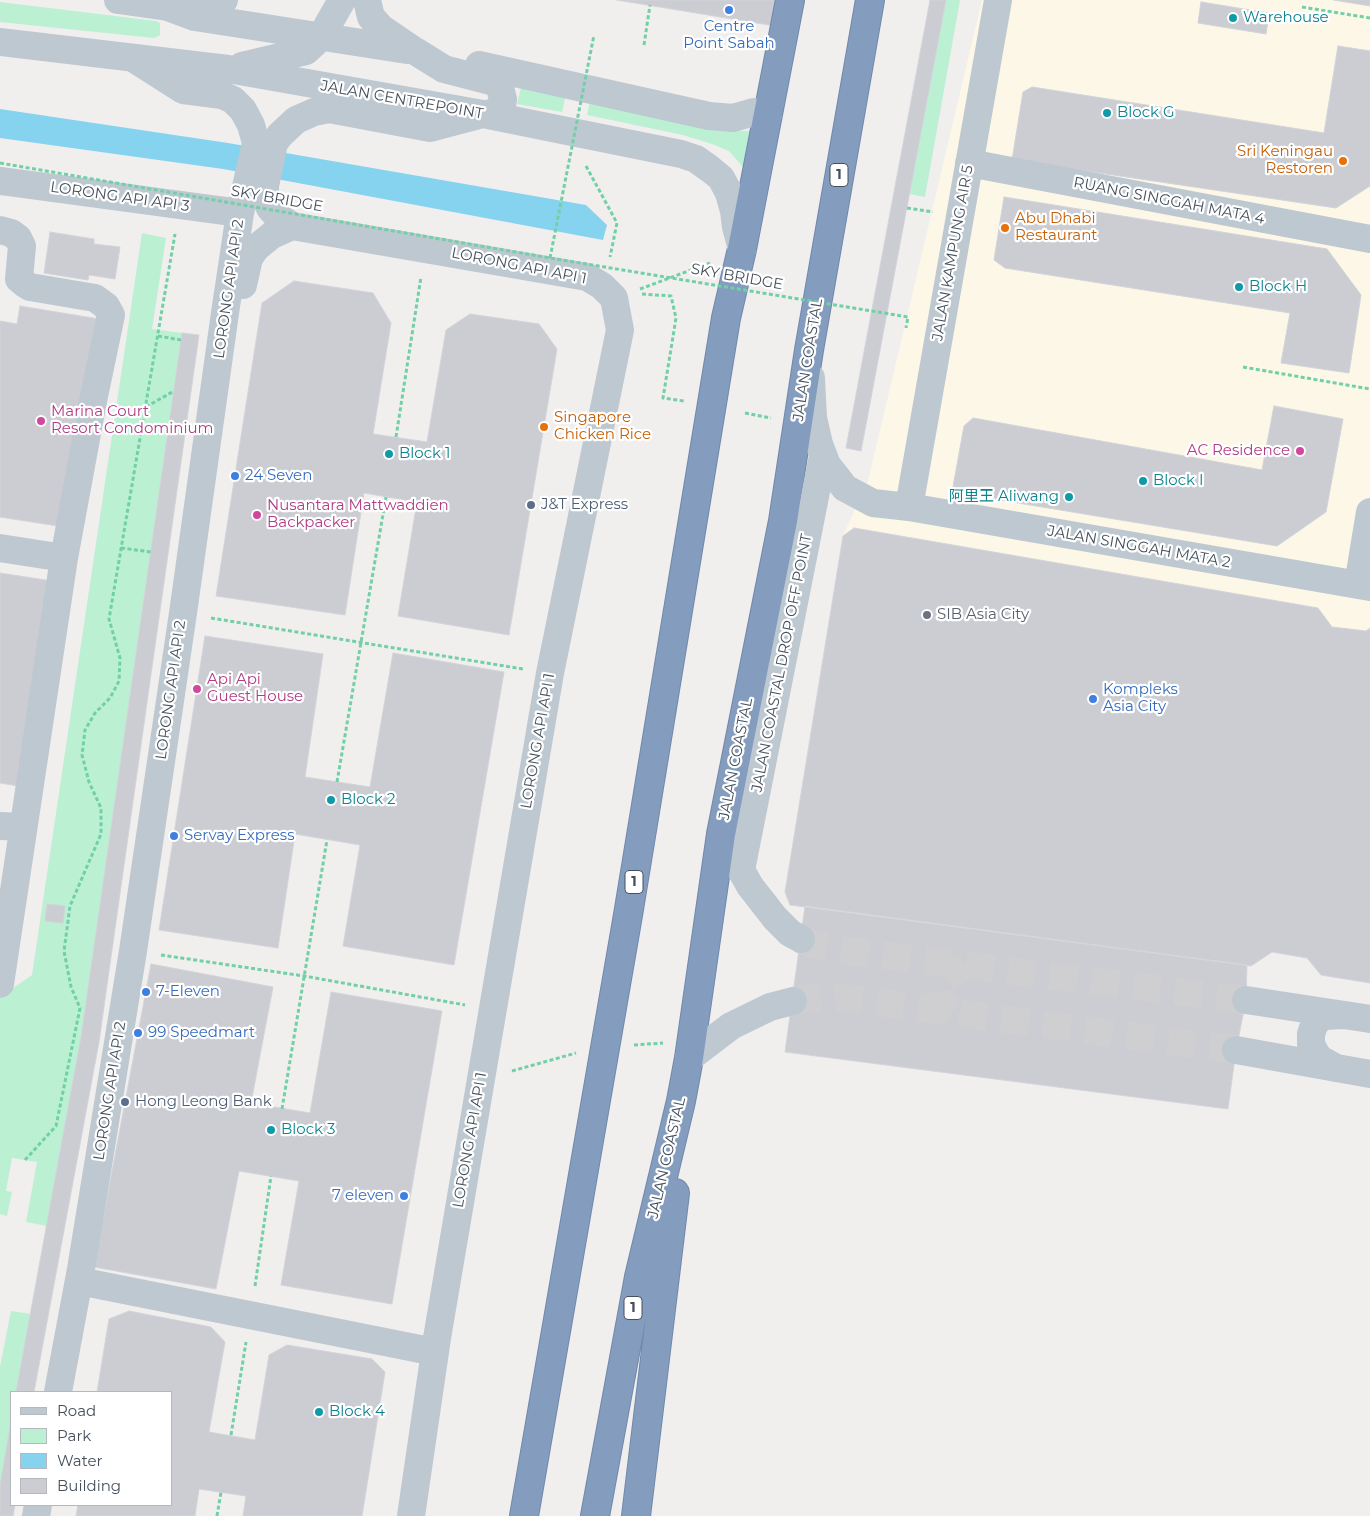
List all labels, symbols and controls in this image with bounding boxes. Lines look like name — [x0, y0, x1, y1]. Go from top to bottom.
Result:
marker: Centre Point Sabah — [723, 4, 735, 16]
place label: Warehouse — [1243, 9, 1329, 27]
marker: Warehouse — [1227, 12, 1239, 24]
place label: Centre Point Sabah — [683, 18, 775, 53]
street label: JALAN CENTREPOINT — [319, 77, 485, 123]
place label: Block G — [1117, 104, 1175, 122]
marker: Block G — [1101, 107, 1113, 119]
place label: Sri Keningau Restoren — [1237, 143, 1333, 178]
marker: Sri Keningau Restoren — [1337, 155, 1349, 167]
road number: 1 — [830, 164, 848, 186]
street label: JALAN KAMPUNG AIR 5 — [929, 164, 977, 342]
street label: RUANG SINGGAH MATA 4 — [1072, 174, 1266, 228]
street label: LORONG API API 3 — [49, 178, 191, 216]
street label: SKY BRIDGE — [229, 182, 325, 216]
place label: Abu Dhabi Restaurant — [1015, 210, 1097, 245]
street label: LORONG API API 2 — [210, 218, 248, 360]
marker: Abu Dhabi Restaurant — [999, 222, 1011, 234]
street label: LORONG API API 1 — [450, 244, 588, 288]
street label: SKY BRIDGE — [689, 260, 785, 294]
place label: Block H — [1249, 278, 1307, 296]
marker: Block H — [1233, 281, 1245, 293]
street label: JALAN COASTAL — [789, 297, 827, 423]
place label: Marina Court Resort Condominium — [51, 403, 213, 438]
place label: Singapore Chicken Rice — [554, 409, 651, 444]
marker: Marina Court Resort Condominium — [35, 415, 47, 427]
marker: Singapore Chicken Rice — [538, 421, 550, 433]
place label: AC Residence — [1187, 442, 1290, 460]
place label: Block 1 — [399, 445, 450, 463]
marker: AC Residence — [1294, 445, 1306, 457]
marker: Block 1 — [383, 448, 395, 460]
place label: 24 Seven — [245, 467, 312, 485]
marker: 24 Seven — [229, 470, 241, 482]
place label: Block I — [1153, 472, 1204, 490]
marker: Block I — [1137, 475, 1149, 487]
place label: 阿里王 Aliwang — [949, 488, 1059, 506]
marker: 阿里王 Aliwang — [1063, 491, 1075, 503]
place label: J&T Express — [541, 496, 628, 514]
place label: Nusantara Mattwaddien Backpacker — [267, 497, 449, 532]
marker: J&T Express — [525, 499, 537, 511]
marker: Nusantara Mattwaddien Backpacker — [251, 509, 263, 521]
street label: JALAN SINGGAH MATA 2 — [1046, 522, 1232, 572]
street label: JALAN COASTAL DROP OFF POINT — [748, 532, 816, 794]
place label: SIB Asia City — [937, 606, 1029, 624]
marker: SIB Asia City — [921, 609, 933, 621]
street label: LORONG API API 2 — [152, 619, 190, 761]
place label: Api Api Guest House — [207, 671, 303, 706]
street label: LORONG API API 1 — [517, 672, 559, 810]
place label: Kompleks Asia City — [1103, 681, 1178, 716]
marker: Api Api Guest House — [191, 683, 203, 695]
marker: Kompleks Asia City — [1087, 693, 1099, 705]
street label: JALAN COASTAL — [715, 697, 757, 821]
place label: Block 2 — [341, 791, 395, 809]
marker: Block 2 — [325, 794, 337, 806]
place label: Servay Express — [184, 827, 294, 845]
marker: Servay Express — [168, 830, 180, 842]
road number: 1 — [625, 870, 643, 894]
place label: 7-Eleven — [156, 983, 220, 1001]
marker: 7-Eleven — [140, 986, 152, 998]
street label: LORONG API API 2 — [90, 1020, 130, 1162]
place label: 99 Speedmart — [148, 1024, 255, 1042]
marker: 99 Speedmart — [132, 1027, 144, 1039]
street label: LORONG API API 1 — [449, 1071, 491, 1209]
place label: Hong Leong Bank — [135, 1093, 272, 1111]
marker: Hong Leong Bank — [119, 1096, 131, 1108]
street label: JALAN COASTAL — [644, 1096, 690, 1220]
place label: Block 3 — [281, 1121, 335, 1139]
marker: Block 3 — [265, 1124, 277, 1136]
place label: 7 eleven — [332, 1187, 394, 1205]
marker: 7 eleven — [398, 1190, 410, 1202]
road number: 1 — [624, 1296, 642, 1320]
legend — [10, 1391, 172, 1506]
text: Road — [57, 1401, 96, 1420]
place label: Block 4 — [329, 1403, 385, 1421]
marker: Block 4 — [313, 1406, 325, 1418]
text: Park — [57, 1426, 91, 1445]
text: Water — [57, 1451, 103, 1470]
text: Building — [57, 1476, 121, 1495]

